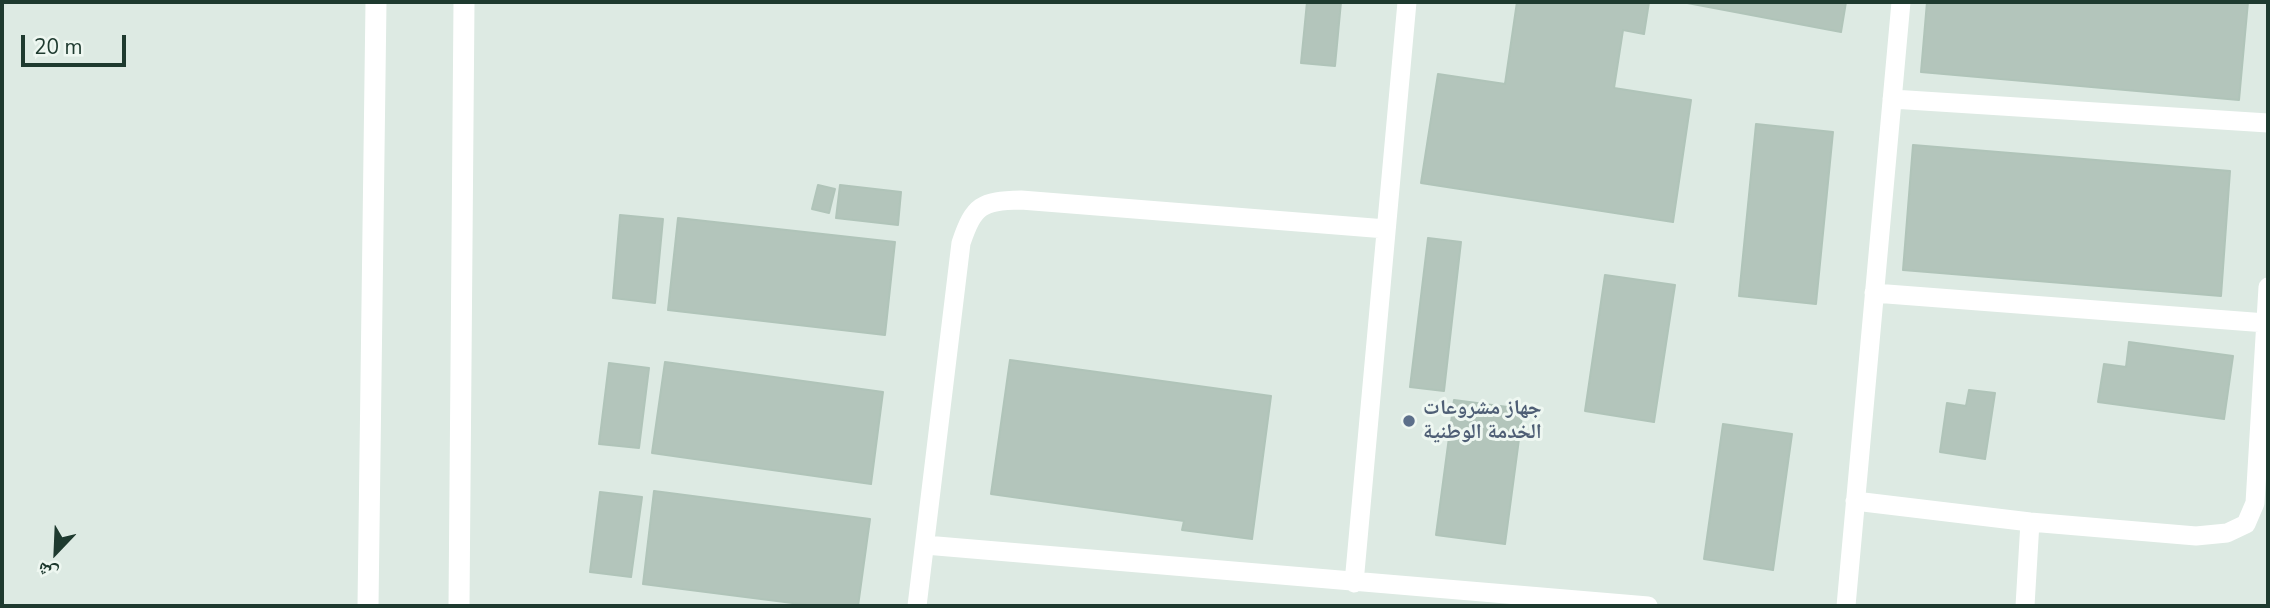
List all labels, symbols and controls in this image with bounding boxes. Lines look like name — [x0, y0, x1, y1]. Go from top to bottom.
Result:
scale bar — [24, 21, 130, 65]
text: 20 m — [34, 33, 83, 61]
place label: جهاز مشروعات الخدمة الوطنية — [1423, 396, 1542, 446]
marker: جهاز مشروعات الخدمة الوطنية — [1401, 413, 1417, 429]
north arrow — [21, 517, 91, 587]
text: ش — [33, 555, 62, 587]

